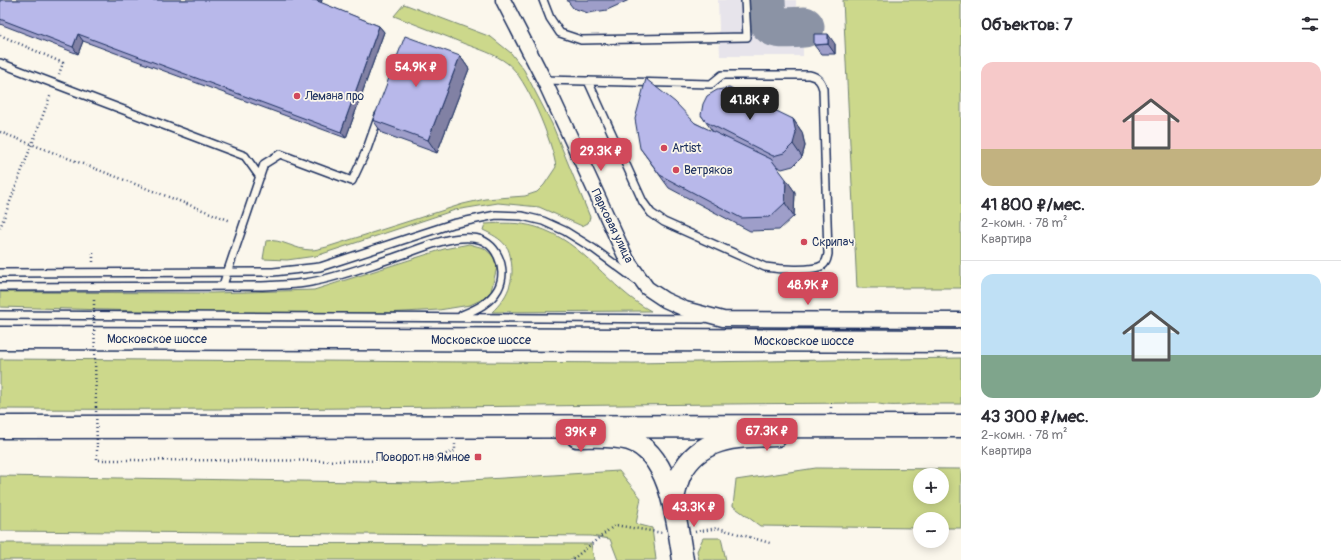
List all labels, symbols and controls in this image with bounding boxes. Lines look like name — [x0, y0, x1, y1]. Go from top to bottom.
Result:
icon: filters — [1299, 13, 1321, 35]
text: Объектов: 7 — [981, 14, 1072, 35]
pin: 54.9K ₽ — [379, 54, 453, 88]
text: 54.9K ₽ — [395, 59, 437, 75]
pin: 41.8K ₽ — [713, 87, 787, 121]
icon: home — [1115, 88, 1187, 160]
place label: Лемана про — [304, 89, 365, 104]
marker: Лемана про — [292, 91, 302, 101]
text: 41.8K ₽ — [730, 92, 770, 108]
pin: 29.3K ₽ — [564, 138, 638, 172]
place label: Artist — [672, 141, 701, 156]
text: 29.3K ₽ — [580, 143, 622, 159]
marker: Artist — [659, 143, 669, 153]
place label: Ветряков — [684, 163, 733, 178]
marker: Ветряков — [671, 165, 681, 175]
street label: Парковая улица — [588, 186, 637, 266]
text: 41 800 ₽/мес. — [981, 194, 1085, 215]
text: 2-комн. · 78 m² — [981, 215, 1067, 231]
text: Квартира — [981, 231, 1032, 247]
place label: Скрипач — [812, 235, 854, 250]
marker: Скрипач — [799, 237, 809, 247]
pin: 48.9K ₽ — [771, 272, 845, 306]
text: 48.9K ₽ — [787, 277, 829, 293]
icon: home — [1115, 300, 1187, 372]
street label: Московское шоссе — [107, 332, 207, 347]
street label: Московское шоссе — [431, 333, 531, 348]
street label: Московское шоссе — [754, 334, 854, 349]
text: 43 300 ₽/мес. — [981, 406, 1089, 427]
pin: 67.3K ₽ — [730, 418, 804, 452]
pin: 39K ₽ — [553, 419, 609, 453]
text: 67.3K ₽ — [746, 423, 788, 439]
text: 39K ₽ — [565, 424, 597, 440]
text: 2-комн. · 78 m² — [981, 427, 1067, 443]
text: Квартира — [981, 443, 1032, 459]
place label: Поворот на Ямное — [376, 450, 470, 465]
marker: Поворот на Ямное — [473, 452, 483, 462]
map controls — [913, 468, 949, 548]
button: + — [913, 468, 949, 504]
pin: 43.3K ₽ — [657, 494, 731, 528]
text: 43.3K ₽ — [672, 499, 716, 515]
button: − — [913, 512, 949, 548]

